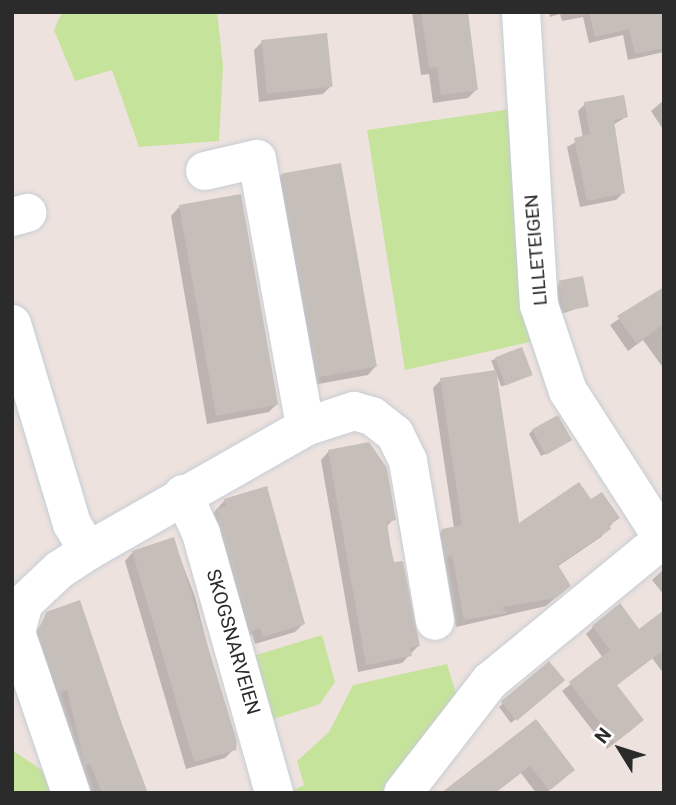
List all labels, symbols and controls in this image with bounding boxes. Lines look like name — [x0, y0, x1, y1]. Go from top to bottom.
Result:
street label: LILLETEIGEN — [520, 193, 552, 307]
street label: SKOGSNARVEIEN — [201, 567, 265, 717]
north arrow — [585, 714, 655, 784]
text: N — [590, 723, 616, 748]

